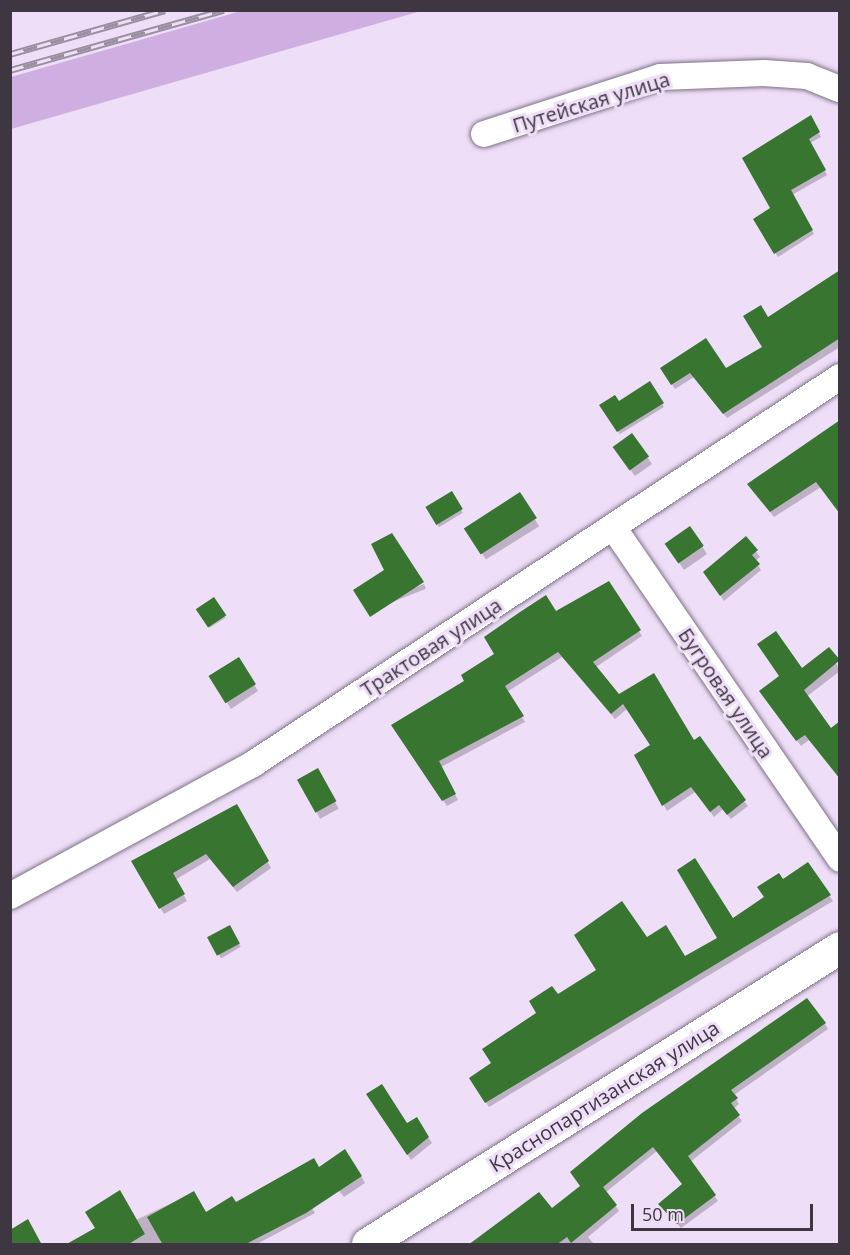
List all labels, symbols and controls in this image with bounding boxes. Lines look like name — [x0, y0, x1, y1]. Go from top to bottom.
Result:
street label: Путейская улица — [510, 67, 672, 137]
street label: Трактовая улица — [356, 593, 506, 701]
street label: Бугровая улица — [674, 623, 778, 763]
street label: Краснопартизанская улица — [485, 1015, 723, 1177]
scale bar — [634, 1192, 816, 1230]
text: 50 m — [642, 1202, 684, 1226]

